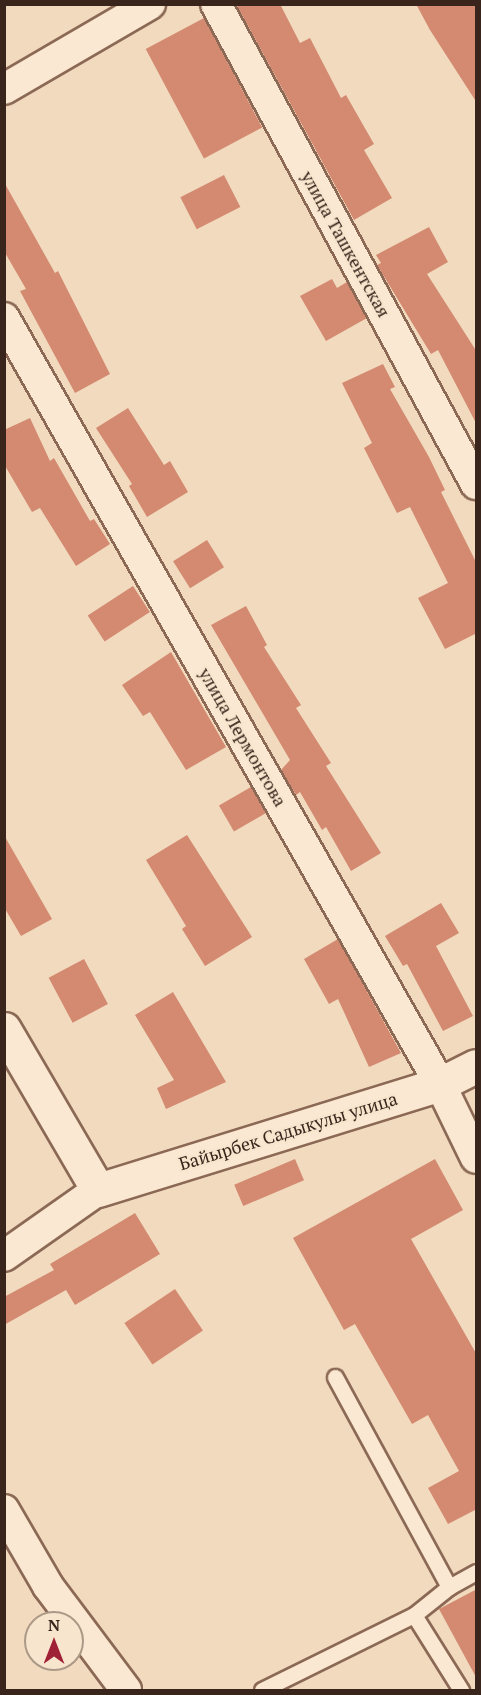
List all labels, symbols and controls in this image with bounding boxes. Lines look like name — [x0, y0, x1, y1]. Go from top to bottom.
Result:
street label: улица Ташкентская — [297, 167, 395, 321]
street label: улица Лермонтова — [194, 664, 292, 810]
street label: Байырбек Садыкулы улица — [176, 1087, 400, 1175]
north arrow — [24, 1611, 84, 1671]
text: N — [48, 1614, 60, 1636]

